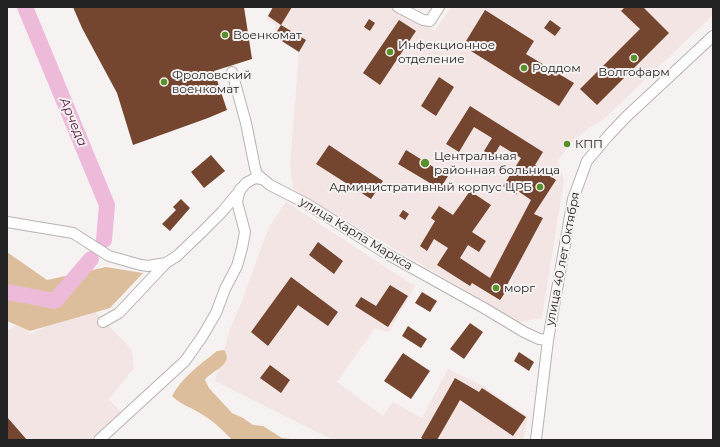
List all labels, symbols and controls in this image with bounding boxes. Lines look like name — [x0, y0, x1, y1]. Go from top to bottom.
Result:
place label: Военкомат — [233, 28, 302, 42]
marker: Военкомат — [220, 30, 230, 40]
place label: Инфекционное отделение — [398, 38, 495, 66]
marker: Инфекционное отделение — [385, 47, 395, 57]
marker: Волгофарм — [629, 53, 639, 63]
place label: Роддом — [532, 61, 581, 75]
marker: Роддом — [519, 63, 529, 73]
place label: Волгофарм — [598, 65, 670, 79]
place label: Фроловский военкомат — [172, 68, 252, 96]
marker: Фроловский военкомат — [159, 77, 169, 87]
water label: Арчеда — [56, 95, 90, 149]
place label: КПП — [575, 137, 603, 151]
marker: КПП — [562, 139, 572, 149]
place label: Центральная районная больница — [434, 149, 560, 177]
marker: Центральная районная больница — [419, 157, 431, 169]
place label: Административный корпус ЦРБ — [329, 180, 532, 194]
marker: Административный корпус ЦРБ — [535, 182, 545, 192]
street label: улица 40 лет Октября — [543, 191, 583, 327]
street label: улица Карла Маркса — [297, 195, 415, 273]
place label: морг — [504, 281, 535, 295]
marker: морг — [491, 283, 501, 293]

